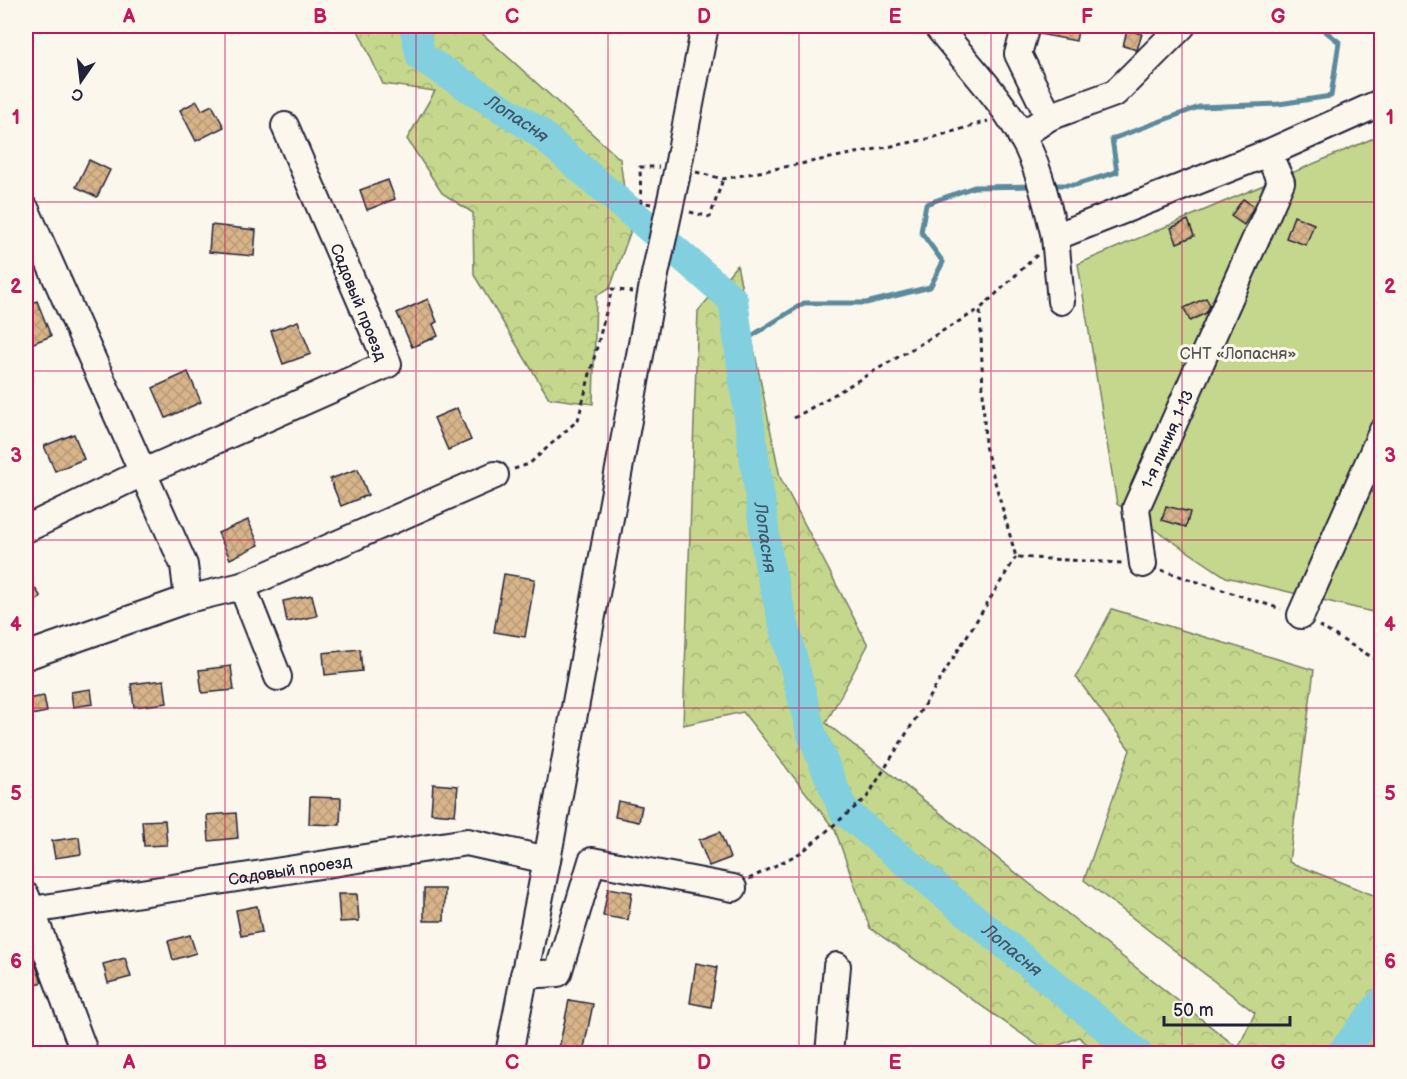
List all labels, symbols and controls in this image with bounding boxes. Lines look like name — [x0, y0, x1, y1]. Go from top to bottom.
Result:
text: A — [122, 5, 136, 29]
text: B — [313, 5, 327, 29]
text: C — [505, 5, 519, 29]
text: D — [697, 5, 711, 29]
text: E — [889, 5, 902, 29]
text: F — [1081, 5, 1093, 29]
text: G — [1271, 5, 1286, 29]
north arrow — [51, 51, 111, 111]
text: С — [70, 84, 85, 105]
water label: Лопасня — [481, 90, 553, 147]
text: 1 — [12, 106, 20, 130]
text: 1 — [1386, 106, 1394, 130]
street label: Садовый проезд — [325, 241, 390, 364]
text: 2 — [10, 275, 22, 299]
text: 2 — [1384, 275, 1396, 299]
park label: СНТ «Лопасня» — [1180, 345, 1296, 364]
street label: 1-я линия, 1-13 — [1138, 387, 1198, 492]
text: 3 — [10, 444, 22, 468]
text: 3 — [1384, 444, 1396, 468]
water label: Лопасня — [749, 500, 781, 575]
text: 4 — [10, 613, 22, 637]
text: 4 — [1384, 613, 1396, 637]
text: 5 — [10, 782, 22, 806]
text: 5 — [1384, 782, 1396, 806]
street label: Садовый проезд — [227, 852, 353, 890]
water label: Лопасня — [977, 919, 1046, 981]
text: 6 — [10, 950, 22, 974]
text: 6 — [1384, 950, 1396, 974]
scale bar — [1164, 989, 1290, 1027]
text: 50 m — [1173, 1000, 1214, 1021]
text: A — [122, 1051, 136, 1075]
text: B — [313, 1051, 327, 1075]
text: C — [505, 1051, 519, 1075]
text: D — [697, 1051, 711, 1075]
text: E — [889, 1051, 902, 1075]
text: F — [1081, 1051, 1093, 1075]
text: G — [1271, 1051, 1286, 1075]

